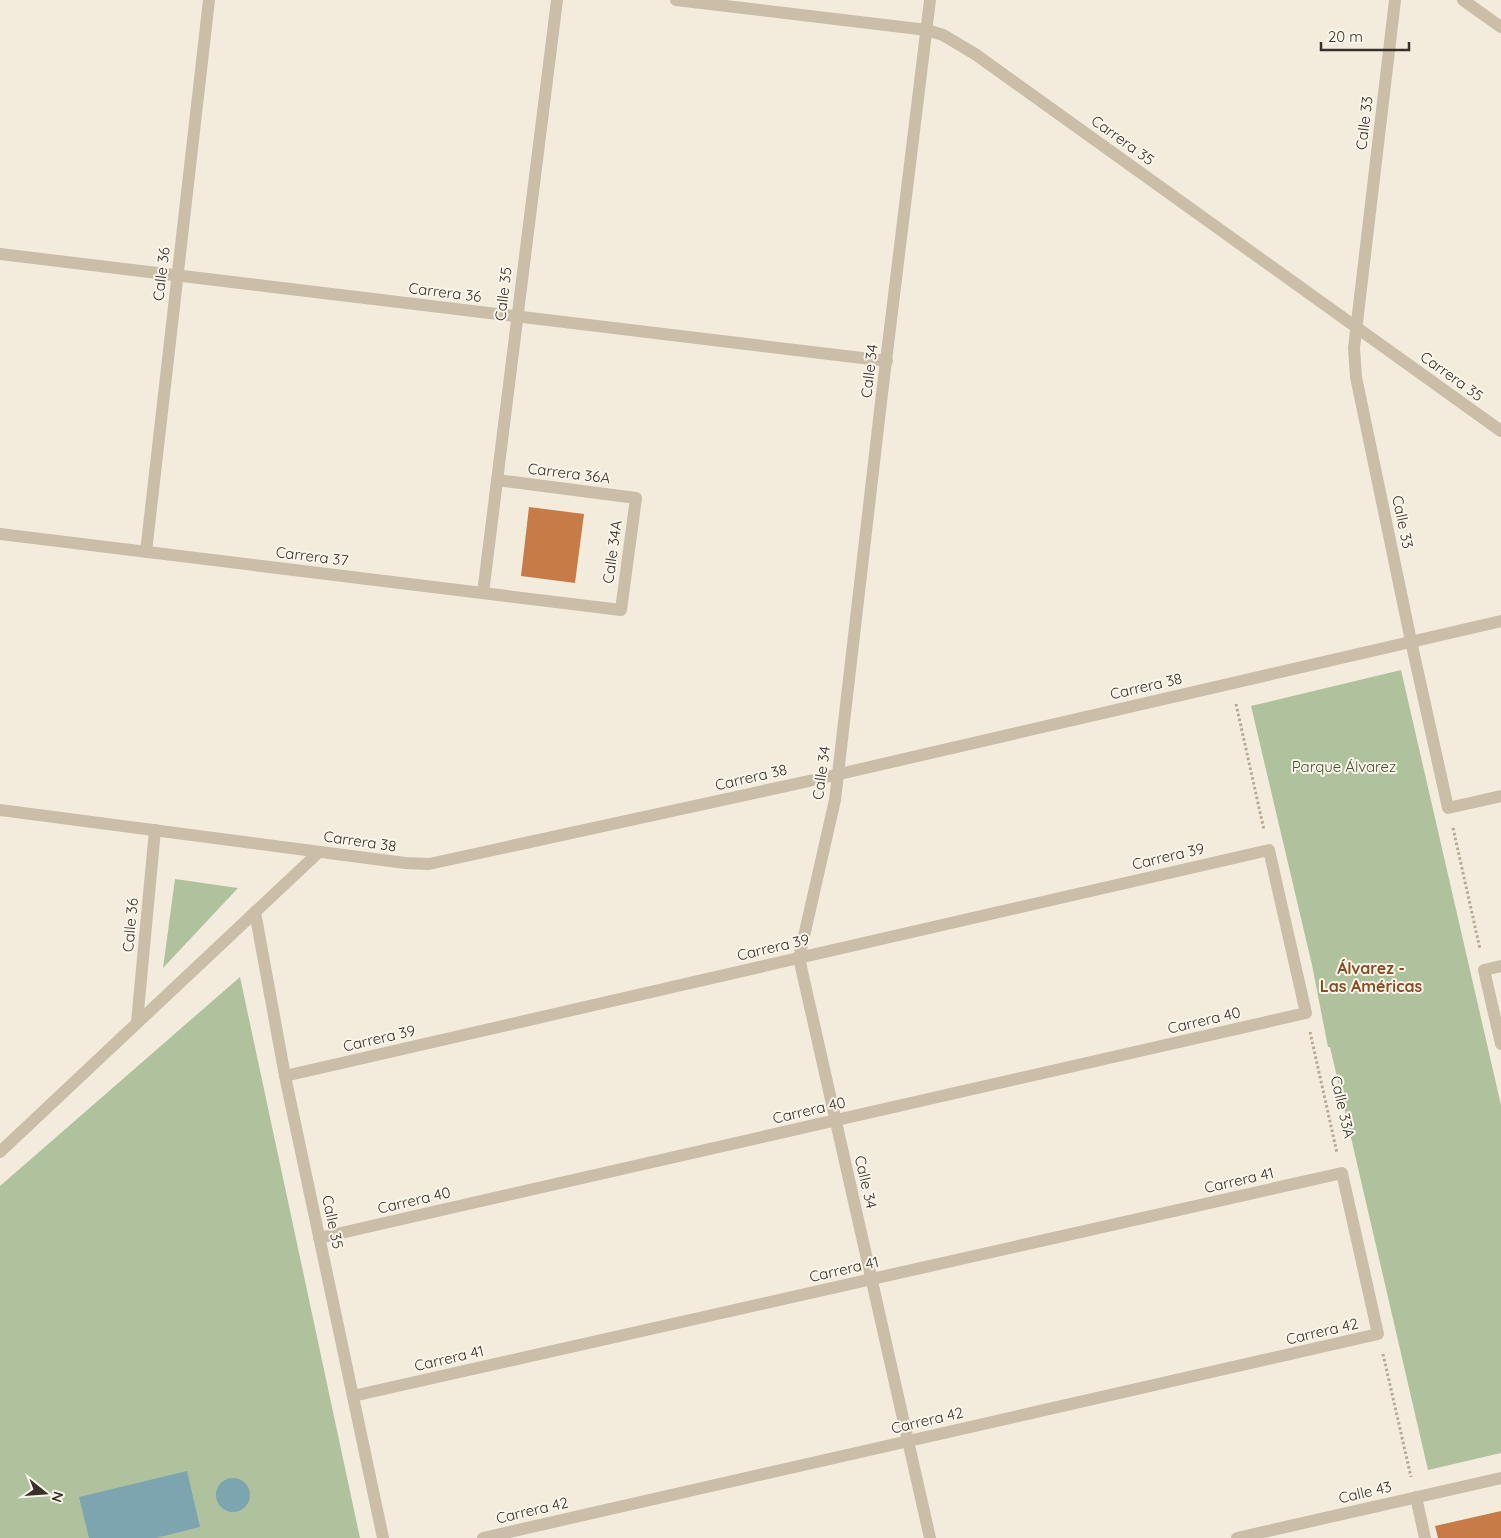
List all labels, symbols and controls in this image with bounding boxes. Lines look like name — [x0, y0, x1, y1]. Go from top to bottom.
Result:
scale bar — [1321, 20, 1408, 52]
text: 20 m — [1328, 27, 1363, 46]
street label: Calle 33 — [1351, 95, 1377, 151]
street label: Carrera 35 — [1088, 111, 1158, 169]
street label: Calle 36 — [148, 246, 174, 302]
street label: Calle 35 — [490, 266, 516, 322]
street label: Carrera 36 — [407, 278, 483, 306]
street label: Calle 34 — [856, 343, 882, 399]
street label: Carrera 35 — [1417, 347, 1487, 405]
street label: Carrera 36A — [527, 459, 612, 488]
street label: Calle 33 — [1388, 494, 1418, 550]
street label: Calle 34A — [598, 519, 626, 585]
street label: Carrera 37 — [275, 542, 350, 570]
street label: Carrera 38 — [1108, 668, 1184, 704]
street label: Calle 34 — [808, 745, 834, 801]
park label: Parque Álvarez — [1292, 757, 1396, 776]
street label: Carrera 38 — [713, 759, 789, 795]
street label: Carrera 38 — [322, 826, 398, 856]
street label: Carrera 39 — [1130, 838, 1206, 874]
street label: Calle 36 — [118, 897, 142, 953]
street label: Carrera 39 — [735, 929, 811, 965]
district label: Álvarez - Las Américas — [1320, 958, 1423, 996]
street label: Carrera 40 — [1166, 1002, 1242, 1038]
street label: Carrera 39 — [341, 1020, 417, 1056]
street label: Calle 33A — [1327, 1074, 1359, 1140]
street label: Carrera 40 — [771, 1092, 847, 1128]
street label: Calle 34 — [851, 1154, 881, 1211]
street label: Carrera 41 — [1202, 1163, 1276, 1197]
street label: Carrera 40 — [376, 1182, 452, 1218]
street label: Calle 35 — [318, 1193, 348, 1251]
street label: Carrera 41 — [807, 1252, 881, 1286]
street label: Carrera 42 — [1284, 1313, 1360, 1349]
street label: Carrera 41 — [412, 1341, 486, 1375]
street label: Carrera 42 — [889, 1402, 965, 1438]
north arrow — [20, 1468, 70, 1518]
street label: Calle 43 — [1337, 1477, 1394, 1507]
text: N — [47, 1489, 68, 1504]
street label: Carrera 42 — [494, 1492, 570, 1528]

